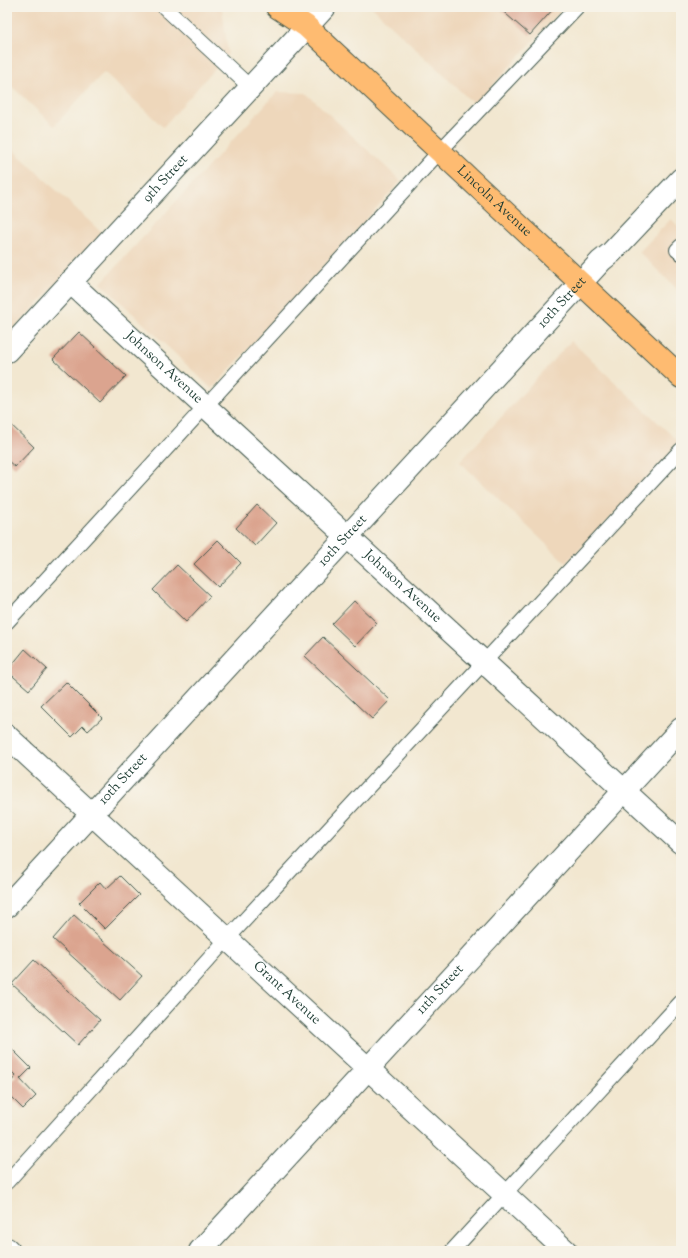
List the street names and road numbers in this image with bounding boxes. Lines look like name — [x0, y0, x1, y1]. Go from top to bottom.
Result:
street label: 9th Street — [138, 151, 193, 208]
street label: Lincoln Avenue — [452, 162, 536, 242]
street label: 10th Street — [533, 272, 592, 333]
street label: Johnson Avenue — [119, 326, 207, 409]
street label: 10th Street — [314, 511, 372, 572]
street label: Johnson Avenue — [358, 545, 446, 628]
street label: 10th Street — [94, 749, 153, 810]
street label: Grant Avenue — [248, 957, 325, 1030]
street label: 11th Street — [412, 960, 469, 1019]

